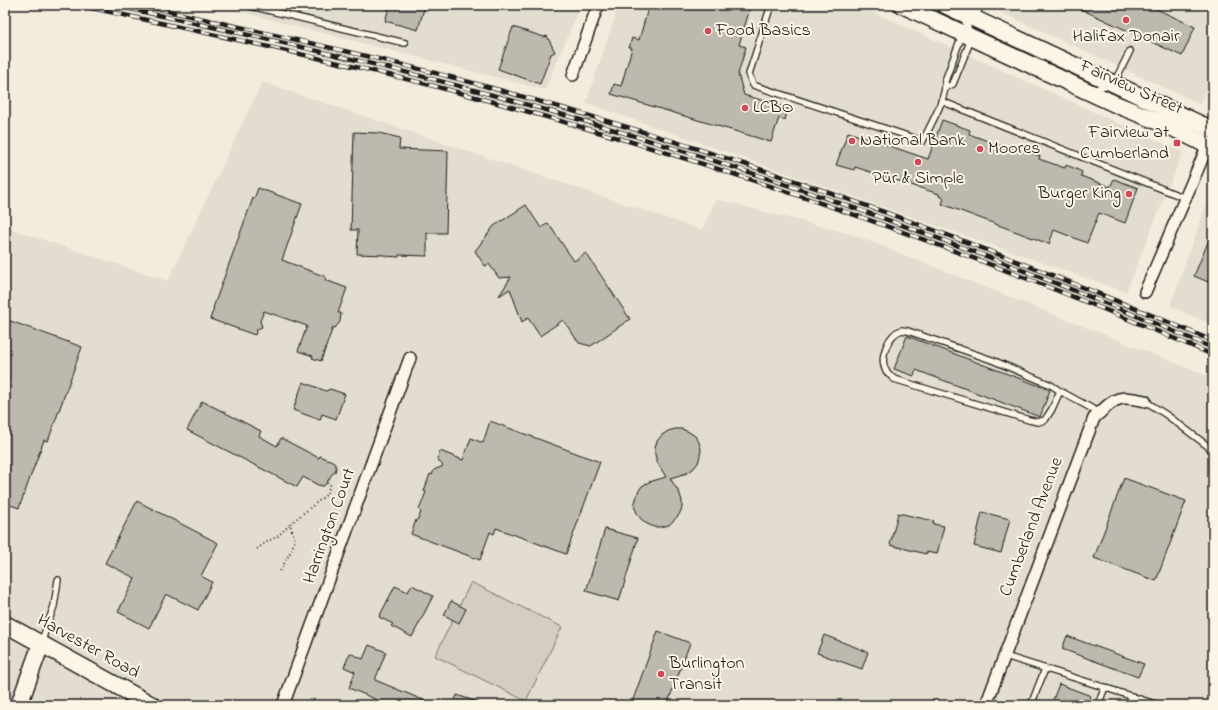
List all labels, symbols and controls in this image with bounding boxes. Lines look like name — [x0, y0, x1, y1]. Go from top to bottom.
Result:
marker: Halifax Donair — [1121, 15, 1131, 25]
place label: Food Basics — [715, 18, 811, 44]
place label: Halifax Donair — [1072, 24, 1180, 50]
marker: Food Basics — [703, 26, 713, 36]
street label: Fairview Street — [1074, 53, 1187, 122]
place label: LCBO — [753, 95, 793, 121]
marker: LCBO — [740, 103, 750, 113]
place label: Fairview at Cumberland — [1080, 120, 1169, 167]
place label: National Bank — [860, 128, 965, 154]
marker: National Bank — [847, 136, 857, 146]
place label: Moores — [988, 136, 1040, 162]
marker: Fairview at Cumberland — [1172, 138, 1182, 148]
marker: Moores — [975, 144, 985, 154]
marker: Pür & Simple — [913, 157, 923, 167]
place label: Pür & Simple — [872, 166, 965, 192]
place label: Burger King — [1037, 181, 1121, 208]
marker: Burger King — [1124, 189, 1134, 199]
street label: Cumberland Avenue — [993, 453, 1071, 600]
street label: Harrington Court — [297, 464, 364, 588]
street label: Harvester Road — [32, 608, 144, 686]
place label: Burlington Transit — [668, 651, 745, 698]
marker: Burlington Transit — [656, 669, 666, 679]

